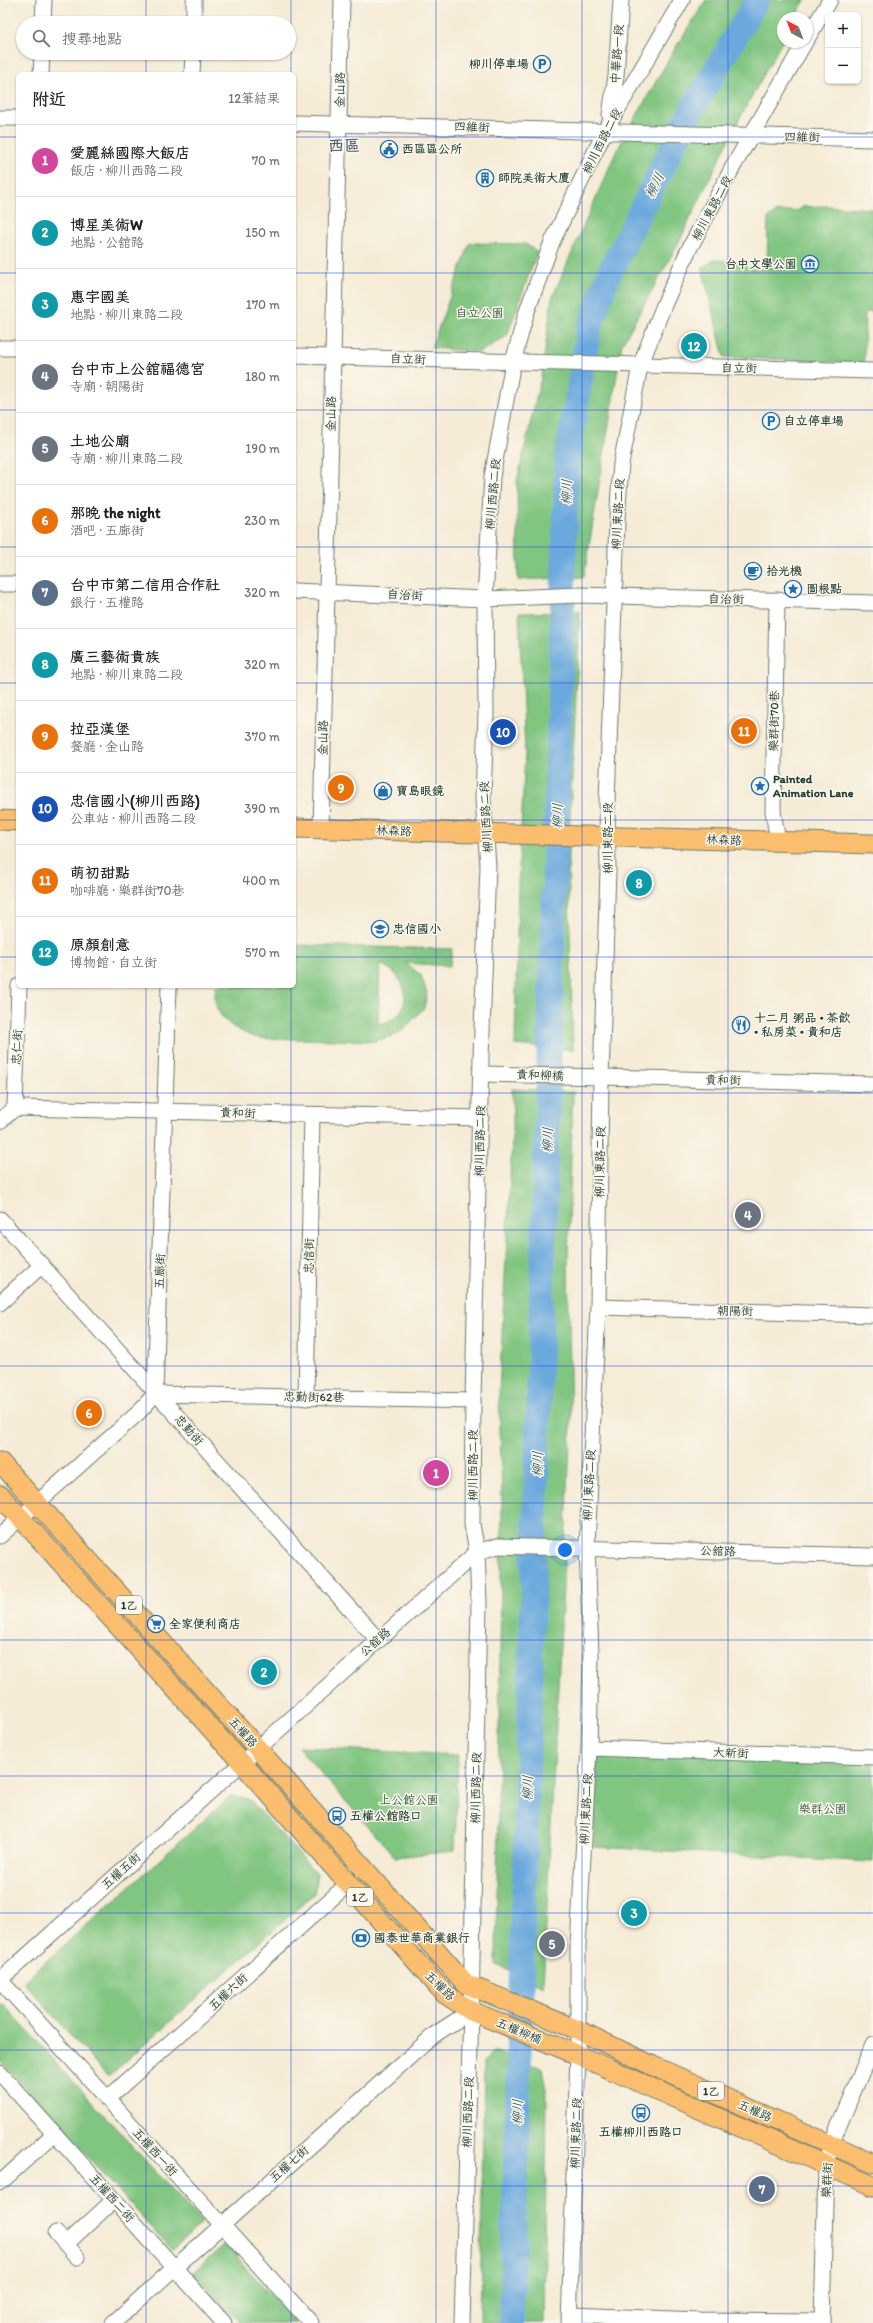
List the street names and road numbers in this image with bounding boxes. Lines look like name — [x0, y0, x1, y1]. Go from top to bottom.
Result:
street label: 中華路一段 — [608, 24, 626, 84]
street label: 金山路 — [333, 72, 347, 108]
street label: 柳川西路二段 — [579, 106, 625, 176]
street label: 四維街 — [454, 119, 490, 135]
street label: 四維街 — [784, 130, 820, 144]
street label: 柳川東路二段 — [689, 173, 735, 243]
street label: 自立街 — [390, 351, 426, 367]
street label: 自立街 — [721, 361, 757, 375]
street label: 金山路 — [324, 396, 338, 432]
street label: 柳川西路二段 — [483, 458, 503, 530]
street label: 柳川東路二段 — [609, 478, 627, 550]
street label: 自治街 — [387, 587, 423, 603]
street label: 自治街 — [708, 592, 744, 606]
street label: 樂群街70巷 — [766, 690, 782, 752]
street label: 金山路 — [316, 720, 330, 756]
street label: 柳川西路二段 — [477, 781, 495, 853]
street label: 柳川東路二段 — [601, 802, 615, 874]
street label: 林森路 — [376, 823, 412, 839]
street label: 林森路 — [706, 832, 742, 848]
street label: 忠仁街 — [9, 1029, 25, 1065]
street label: 貴和柳橋 — [516, 1067, 564, 1083]
street label: 貴和街 — [705, 1073, 741, 1087]
street label: 貴和街 — [220, 1105, 256, 1121]
street label: 柳川西路二段 — [472, 1105, 488, 1177]
street label: 柳川東路二段 — [592, 1126, 608, 1198]
street label: 忠信街 — [302, 1238, 316, 1274]
street label: 五廊街 — [152, 1253, 168, 1289]
street label: 朝陽街 — [717, 1304, 753, 1318]
street label: 忠勤街62巷 — [284, 1389, 344, 1405]
street label: 忠勤街 — [172, 1412, 206, 1448]
street label: 柳川西路二段 — [466, 1429, 480, 1501]
street label: 柳川東路二段 — [580, 1449, 598, 1521]
street label: 公舘路 — [700, 1543, 736, 1559]
road number: 1乙 — [116, 1596, 142, 1614]
street label: 公舘路 — [357, 1625, 393, 1659]
street label: 五權路 — [226, 1714, 260, 1750]
street label: 大新街 — [713, 1745, 749, 1761]
street label: 柳川西路二段 — [468, 1752, 484, 1824]
street label: 柳川東路二段 — [577, 1773, 595, 1845]
street label: 五權五街 — [98, 1850, 144, 1892]
road number: 1乙 — [347, 1888, 373, 1906]
street label: 五權路 — [422, 1968, 458, 2004]
street label: 五權六街 — [206, 1971, 250, 2013]
street label: 五權柳橋 — [494, 2015, 544, 2047]
street label: 柳川西路二段 — [460, 2076, 476, 2148]
road number: 1乙 — [698, 2082, 724, 2100]
street label: 柳川東路二段 — [568, 2097, 584, 2169]
street label: 五權路 — [736, 2097, 774, 2125]
street label: 五權西一街 — [130, 2125, 180, 2179]
street label: 五權七街 — [266, 2143, 312, 2185]
street label: 樂群街 — [819, 2162, 835, 2198]
street label: 五權西二街 — [87, 2171, 137, 2225]

